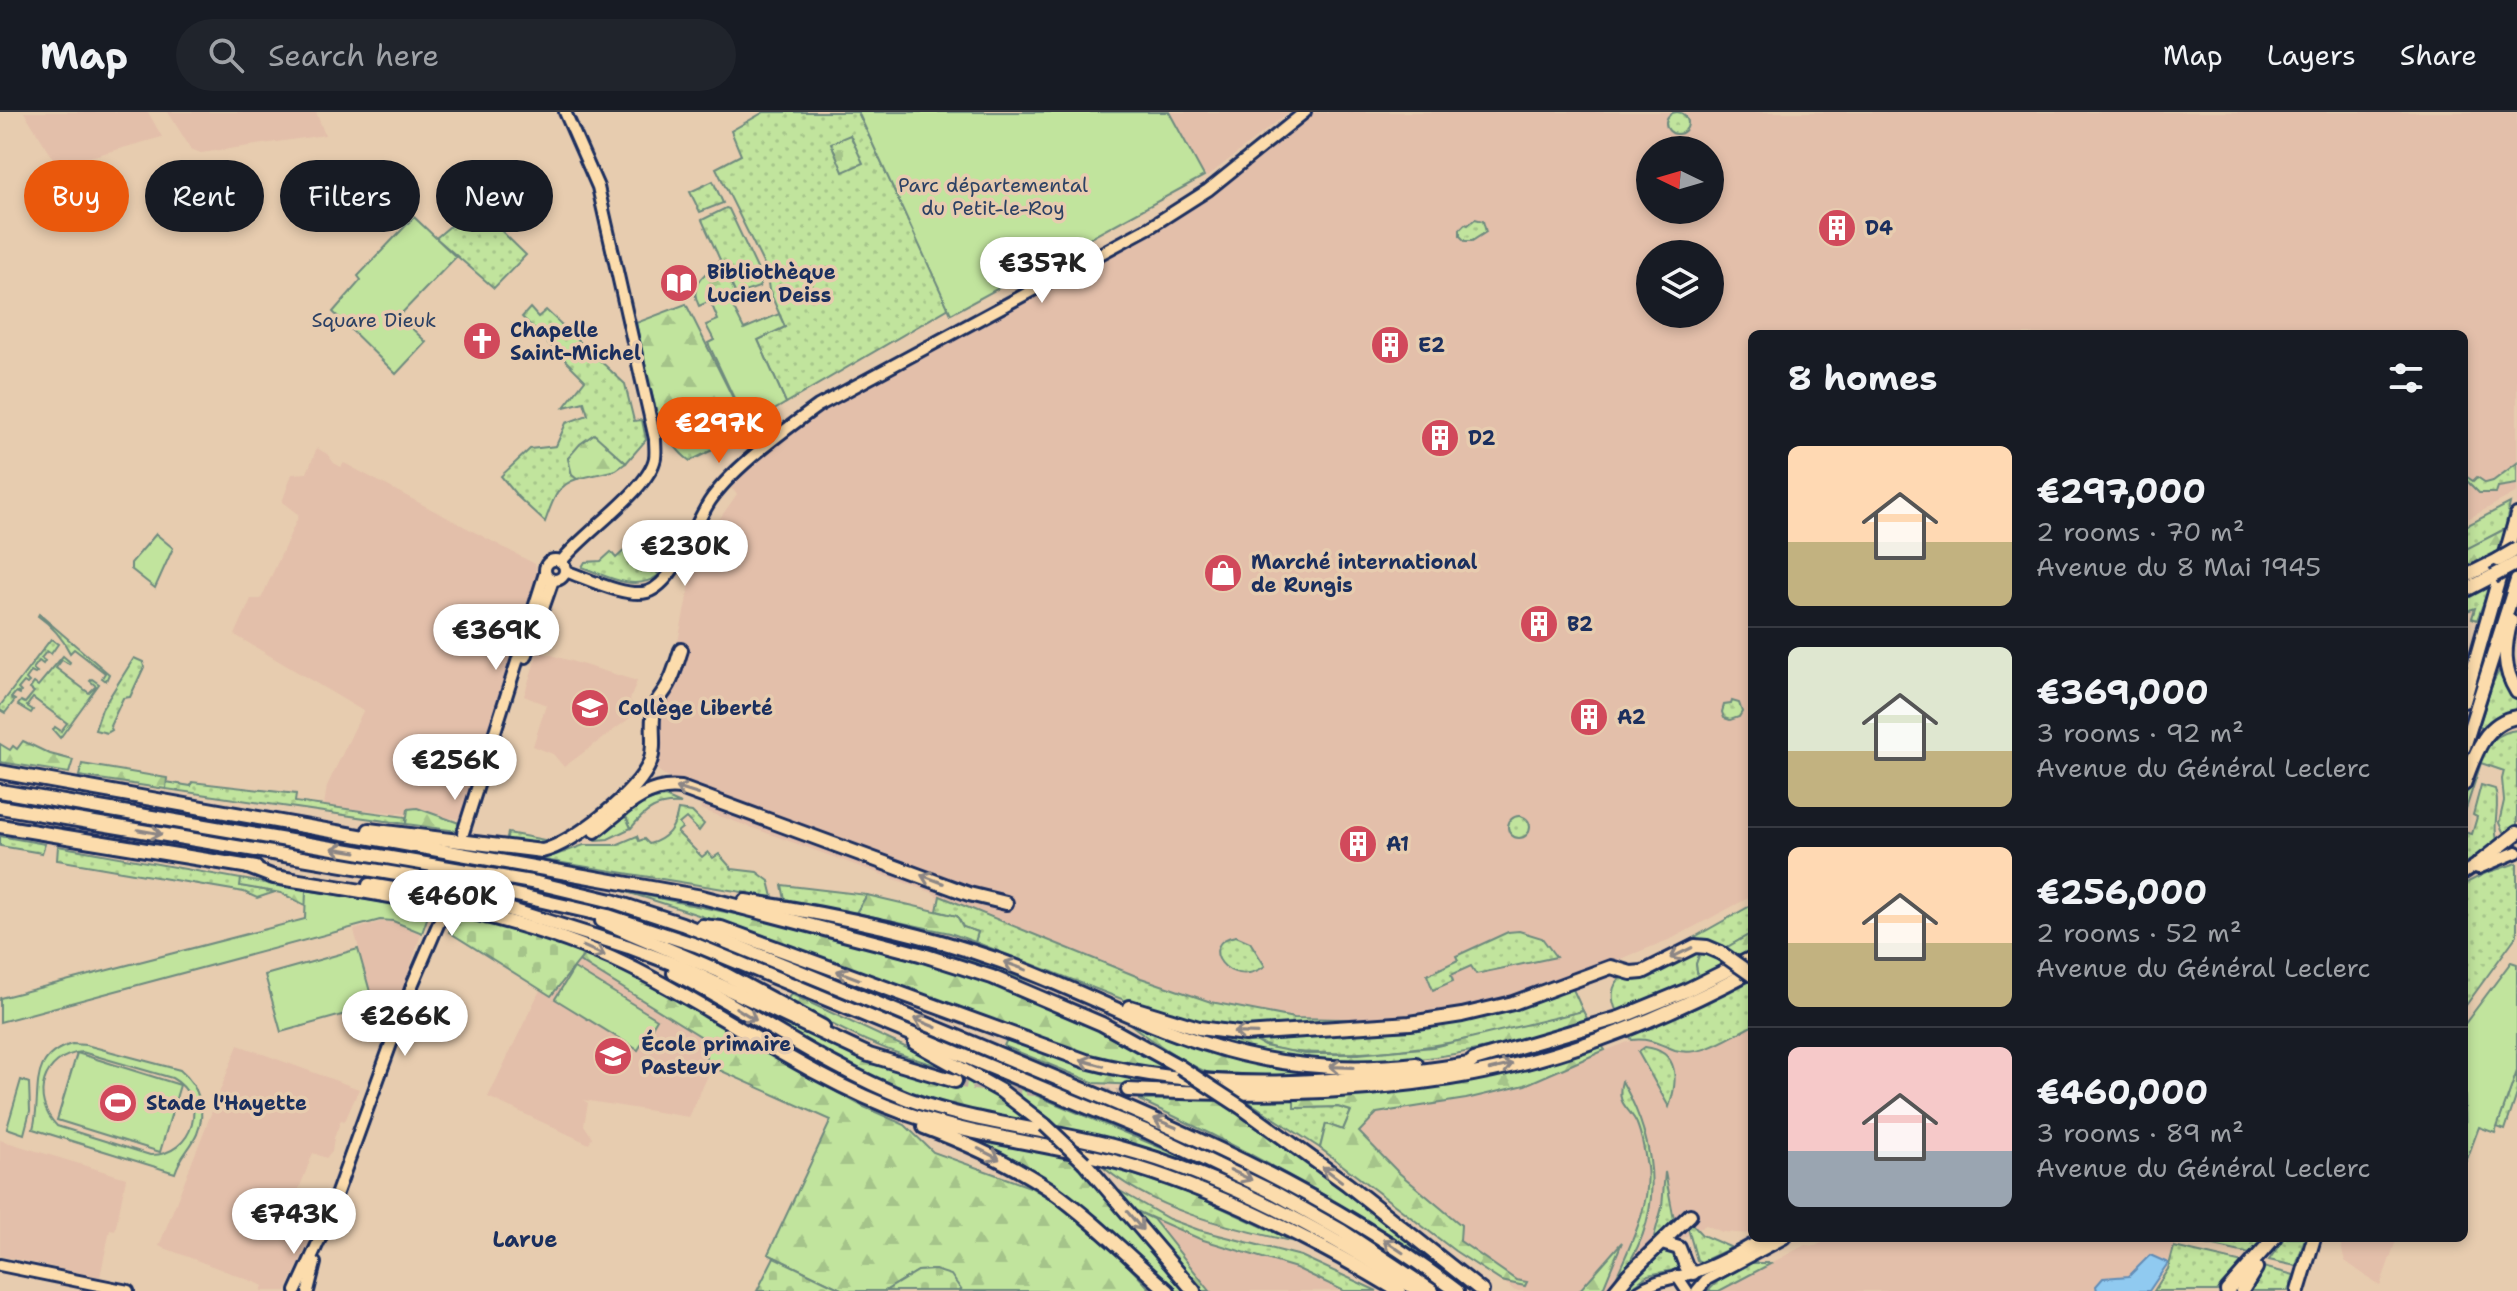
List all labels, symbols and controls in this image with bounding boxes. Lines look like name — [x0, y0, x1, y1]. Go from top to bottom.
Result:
search box — [176, 19, 736, 91]
text: Map — [40, 30, 128, 81]
icon: search — [204, 33, 248, 77]
text: Search here — [268, 35, 439, 76]
text: Map — [2163, 36, 2223, 74]
text: Layers — [2267, 36, 2356, 74]
text: Share — [2400, 36, 2477, 74]
north arrow — [1636, 136, 1724, 224]
map controls — [1636, 136, 1724, 328]
chip: Buy — [24, 160, 129, 232]
chip: Rent — [145, 160, 264, 232]
chip: Filters — [280, 160, 420, 232]
chip: New — [436, 160, 553, 232]
park label: Parc départemental du Petit-le-Roy — [898, 172, 1088, 221]
building icon: D4 — [1816, 207, 1858, 249]
place label: D4 — [1865, 215, 1893, 241]
pin: €357K — [986, 237, 1098, 305]
button: layers — [1636, 240, 1724, 328]
text: €357K — [998, 245, 1086, 280]
place label: Bibliothèque Lucien Deiss — [707, 259, 836, 308]
library icon: Bibliothèque Lucien Deiss — [658, 262, 700, 304]
park label: Square Dieuk — [311, 307, 437, 333]
place label: Chapelle Saint-Michel — [510, 317, 641, 366]
church icon: Chapelle Saint-Michel — [461, 320, 503, 362]
building icon: E2 — [1369, 324, 1411, 366]
place label: E2 — [1418, 332, 1445, 358]
text: 8 homes — [1788, 355, 1937, 401]
icon: filters — [2384, 356, 2428, 400]
pin: €297K — [663, 397, 775, 465]
text: €297K — [675, 405, 763, 440]
building icon: D2 — [1419, 417, 1461, 459]
place label: D2 — [1468, 425, 1495, 451]
text: €297,000 — [2036, 468, 2206, 514]
icon: home — [1852, 478, 1948, 574]
text: 2 rooms · 70 m² — [2036, 514, 2245, 549]
pin: €230K — [629, 520, 741, 588]
text: €230K — [640, 528, 730, 563]
place label: Marché international de Rungis — [1251, 549, 1477, 598]
text: Avenue du 8 Mai 1945 — [2036, 549, 2321, 584]
shop icon: Marché international de Rungis — [1202, 552, 1244, 594]
building icon: B2 — [1518, 603, 1560, 645]
pin: €369K — [440, 604, 552, 672]
place label: B2 — [1567, 611, 1593, 637]
text: €369K — [451, 612, 541, 647]
text: €369,000 — [2036, 669, 2209, 715]
icon: home — [1852, 679, 1948, 775]
school or university icon: Collège Liberté — [569, 687, 611, 729]
place label: Collège Liberté — [618, 695, 773, 721]
building icon: A2 — [1568, 696, 1610, 738]
place label: A2 — [1617, 704, 1646, 730]
text: 3 rooms · 92 m² — [2036, 715, 2244, 750]
pin: €256K — [399, 734, 511, 802]
text: €256K — [411, 742, 499, 777]
text: Avenue du Général Leclerc — [2036, 750, 2371, 785]
one-way arrow — [675, 783, 700, 798]
building icon: A1 — [1337, 823, 1379, 865]
one-way arrow — [136, 826, 162, 841]
place label: A1 — [1386, 831, 1409, 857]
one-way arrow — [331, 841, 357, 856]
text: €256,000 — [2036, 869, 2207, 915]
pin: €460K — [396, 870, 508, 938]
one-way arrow — [920, 871, 944, 885]
text: €460K — [407, 878, 497, 913]
icon: home — [1852, 879, 1948, 975]
text: 2 rooms · 52 m² — [2036, 915, 2242, 950]
one-way arrow — [582, 944, 606, 959]
one-way arrow — [1669, 946, 1693, 961]
text: Avenue du Général Leclerc — [2036, 950, 2371, 985]
one-way arrow — [1003, 958, 1028, 973]
one-way arrow — [836, 967, 860, 981]
pin: €266K — [349, 990, 461, 1058]
text: €266K — [360, 998, 450, 1033]
one-way arrow — [734, 1006, 757, 1022]
one-way arrow — [913, 1015, 938, 1030]
one-way arrow — [1232, 1026, 1259, 1041]
place label: École primaire Pasteur — [641, 1029, 791, 1080]
school or university icon: École primaire Pasteur — [592, 1035, 634, 1077]
one-way arrow — [1080, 1054, 1106, 1069]
one-way arrow — [1328, 1059, 1355, 1074]
one-way arrow — [1488, 1059, 1514, 1074]
text: €460,000 — [2036, 1069, 2208, 1115]
icon: home — [1852, 1079, 1948, 1175]
sports icon: Stade l'Hayette — [97, 1082, 139, 1124]
place label: Stade l'Hayette — [146, 1090, 307, 1116]
one-way arrow — [1153, 1115, 1178, 1129]
text: 3 rooms · 89 m² — [2036, 1115, 2244, 1150]
one-way arrow — [976, 1147, 1000, 1162]
text: Avenue du Général Leclerc — [2036, 1150, 2371, 1185]
one-way arrow — [1322, 1165, 1344, 1182]
one-way arrow — [1229, 1168, 1253, 1183]
pin: €743K — [238, 1188, 350, 1256]
text: €743K — [250, 1196, 338, 1231]
one-way arrow — [1126, 1210, 1144, 1231]
district label: Larue — [492, 1225, 558, 1254]
one-way arrow — [1383, 1238, 1405, 1254]

